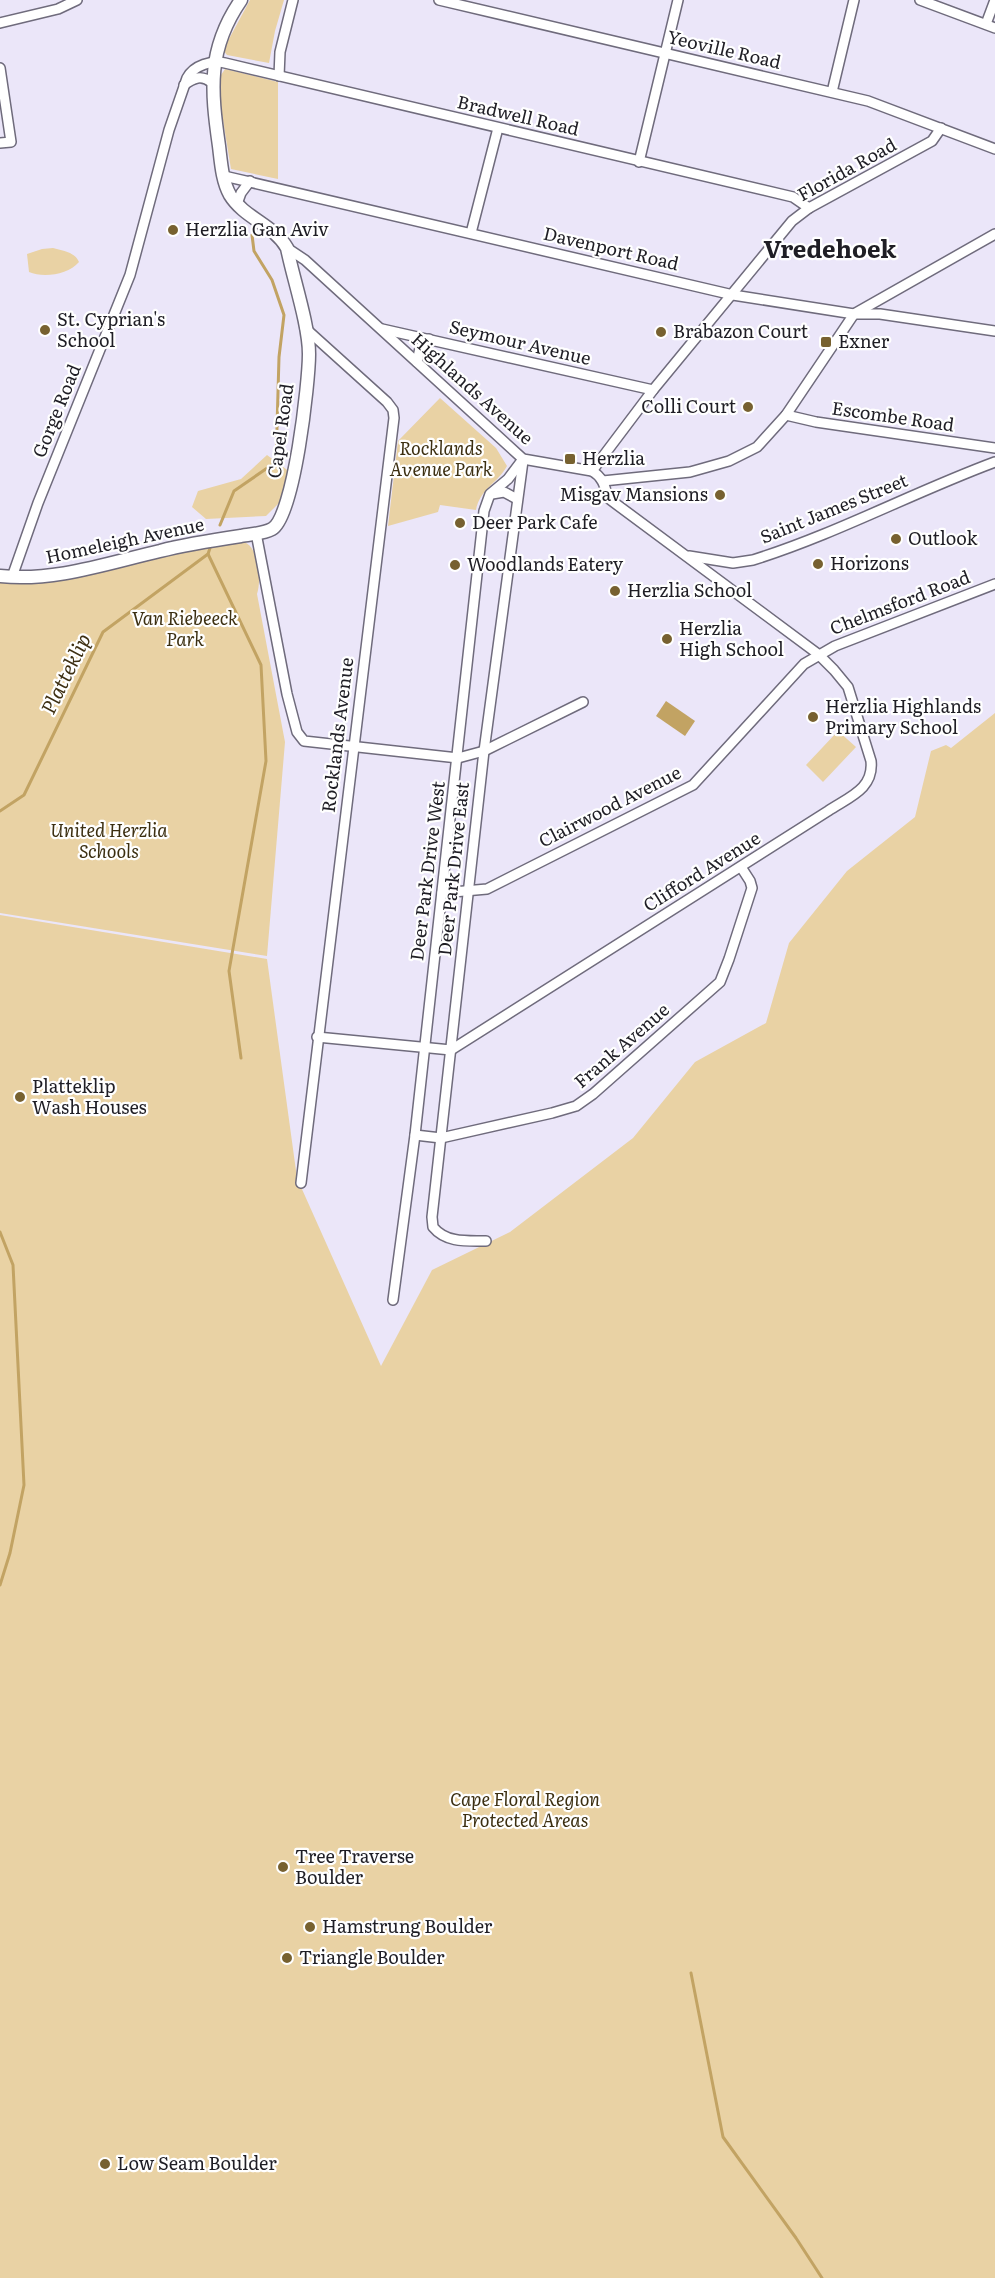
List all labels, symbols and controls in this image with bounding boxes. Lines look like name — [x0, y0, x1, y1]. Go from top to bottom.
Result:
street label: Yeoville Road — [665, 22, 784, 75]
street label: Bradwell Road — [455, 87, 582, 142]
street label: Florida Road — [792, 130, 901, 207]
place label: Herzlia Gan Aviv — [185, 215, 329, 242]
street label: Davenport Road — [541, 219, 682, 276]
marker: Herzlia Gan Aviv — [166, 223, 180, 237]
district label: Vredehoek — [764, 230, 897, 265]
place label: St. Cyprian's School — [57, 305, 165, 353]
street label: Seymour Avenue — [447, 312, 594, 371]
place label: Brabazon Court — [673, 317, 809, 344]
marker: St. Cyprian's School — [38, 323, 52, 337]
marker: Brabazon Court — [654, 325, 668, 339]
street label: Highlands Avenue — [406, 326, 540, 450]
place label: Exner — [838, 327, 890, 354]
marker: Exner — [819, 335, 833, 349]
street label: Gorge Road — [25, 360, 87, 461]
street label: Capel Road — [260, 382, 300, 480]
place label: Colli Court — [641, 392, 737, 419]
street label: Escombe Road — [830, 394, 956, 437]
marker: Colli Court — [741, 400, 755, 414]
park label: Rocklands Avenue Park — [389, 434, 493, 482]
place label: Herzlia — [582, 444, 645, 471]
marker: Herzlia — [563, 452, 577, 466]
street label: Saint James Street — [756, 465, 912, 550]
place label: Misgav Mansions — [560, 480, 708, 507]
marker: Misgav Mansions — [713, 488, 727, 502]
place label: Deer Park Cafe — [472, 508, 598, 535]
street label: Homeleigh Avenue — [43, 510, 206, 570]
marker: Deer Park Cafe — [453, 516, 467, 530]
place label: Outlook — [908, 524, 979, 551]
marker: Outlook — [889, 532, 903, 546]
place label: Horizons — [830, 549, 909, 576]
place label: Woodlands Eatery — [467, 550, 624, 577]
marker: Horizons — [811, 557, 825, 571]
marker: Woodlands Eatery — [448, 558, 462, 572]
street label: Chelmsford Road — [825, 562, 974, 641]
place label: Herzlia School — [627, 576, 752, 603]
marker: Herzlia School — [608, 584, 622, 598]
park label: Van Riebeeck Park — [132, 604, 238, 652]
place label: Herzlia High School — [679, 614, 784, 662]
water label: Platteklip — [32, 628, 97, 719]
marker: Herzlia High School — [660, 632, 674, 646]
street label: Rocklands Avenue — [314, 656, 359, 814]
place label: Herzlia Highlands Primary School — [825, 692, 981, 740]
marker: Herzlia Highlands Primary School — [806, 710, 820, 724]
street label: Clairwood Avenue — [533, 758, 685, 853]
street label: Deer Park Drive West — [402, 779, 451, 962]
street label: Deer Park Drive East — [430, 780, 475, 957]
park label: United Herzlia Schools — [50, 816, 168, 864]
street label: Clifford Avenue — [637, 824, 765, 918]
street label: Frank Avenue — [567, 996, 675, 1094]
place label: Platteklip Wash Houses — [32, 1072, 147, 1120]
marker: Platteklip Wash Houses — [13, 1090, 27, 1104]
park label: Cape Floral Region Protected Areas — [450, 1785, 600, 1833]
place label: Tree Traverse Boulder — [295, 1842, 414, 1890]
marker: Tree Traverse Boulder — [276, 1860, 290, 1874]
place label: Hamstrung Boulder — [322, 1912, 493, 1939]
marker: Hamstrung Boulder — [303, 1920, 317, 1934]
place label: Triangle Boulder — [299, 1943, 445, 1970]
marker: Triangle Boulder — [280, 1951, 294, 1965]
place label: Low Seam Boulder — [117, 2149, 277, 2176]
marker: Low Seam Boulder — [98, 2157, 112, 2171]

